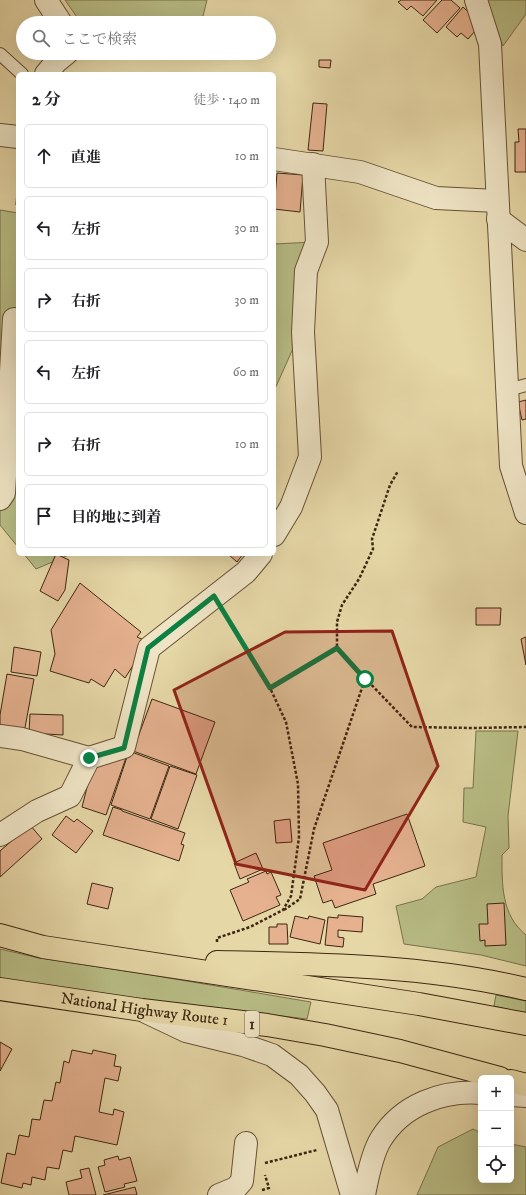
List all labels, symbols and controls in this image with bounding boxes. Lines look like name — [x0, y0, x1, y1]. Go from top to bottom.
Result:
search box — [16, 16, 276, 60]
icon: search — [30, 27, 52, 49]
text: ここで検索 — [62, 30, 137, 49]
text: 2 分 — [32, 89, 61, 111]
text: 徒歩 · 140 m — [193, 92, 260, 108]
icon: ahead — [33, 145, 55, 167]
text: 直進 — [71, 148, 101, 167]
text: 10 m — [235, 148, 259, 164]
icon: left — [33, 217, 55, 239]
text: 左折 — [71, 220, 101, 239]
text: 30 m — [235, 220, 259, 236]
icon: right — [33, 289, 55, 311]
text: 右折 — [71, 292, 101, 311]
text: 30 m — [235, 292, 259, 308]
icon: left — [33, 361, 55, 383]
text: 左折 — [71, 364, 101, 383]
text: 60 m — [233, 364, 259, 380]
icon: right — [33, 433, 55, 455]
text: 右折 — [71, 436, 101, 455]
text: 10 m — [235, 436, 259, 452]
icon: arrive — [33, 505, 55, 527]
text: 目的地に到着 — [71, 508, 161, 527]
route start — [356, 670, 374, 688]
route end — [80, 749, 98, 767]
street label: National Highway Route 1 — [59, 988, 230, 1030]
road number: 1 — [245, 1011, 259, 1037]
map controls — [478, 1075, 514, 1183]
button: + — [478, 1075, 514, 1111]
button: − — [478, 1111, 514, 1147]
button: locate — [478, 1147, 514, 1183]

